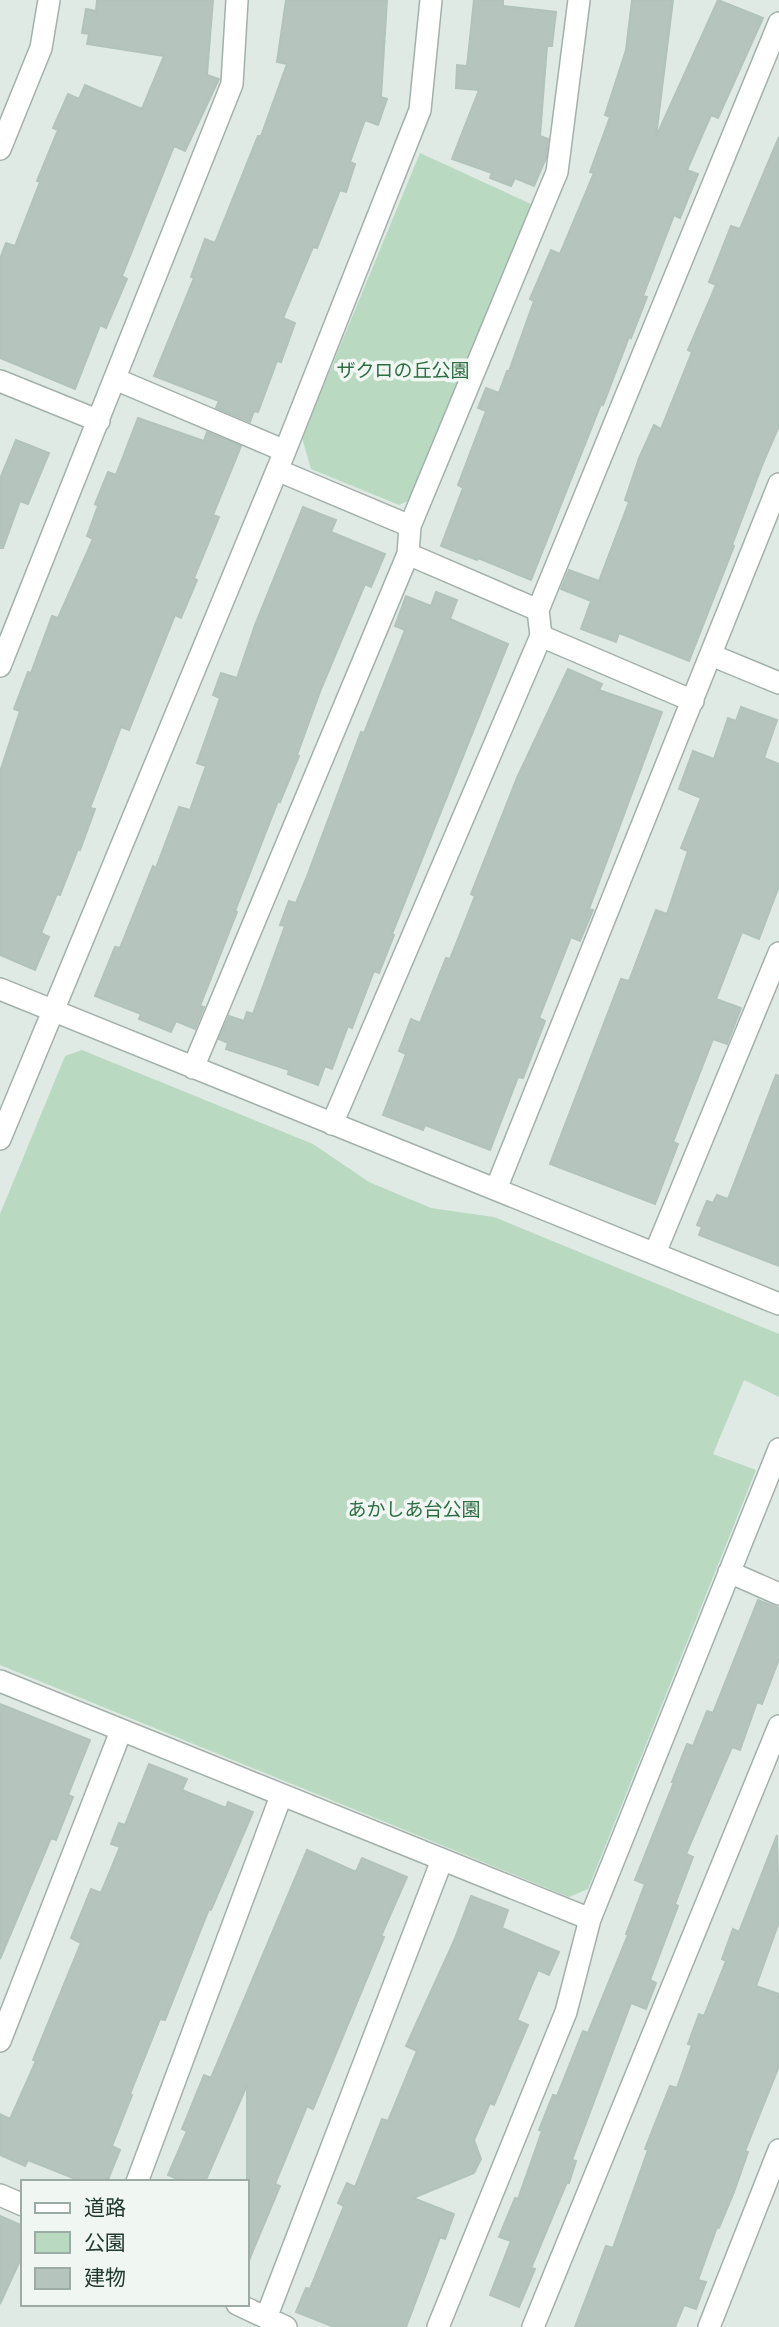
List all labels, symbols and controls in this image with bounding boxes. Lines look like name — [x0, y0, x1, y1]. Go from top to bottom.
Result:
park label: ザクロの丘公園 — [336, 358, 470, 385]
park label: あかしあ台公園 — [347, 1497, 481, 1524]
legend — [21, 2180, 248, 2306]
text: 道路 — [84, 2193, 126, 2223]
text: 公園 — [84, 2228, 126, 2258]
text: 建物 — [84, 2263, 126, 2293]

